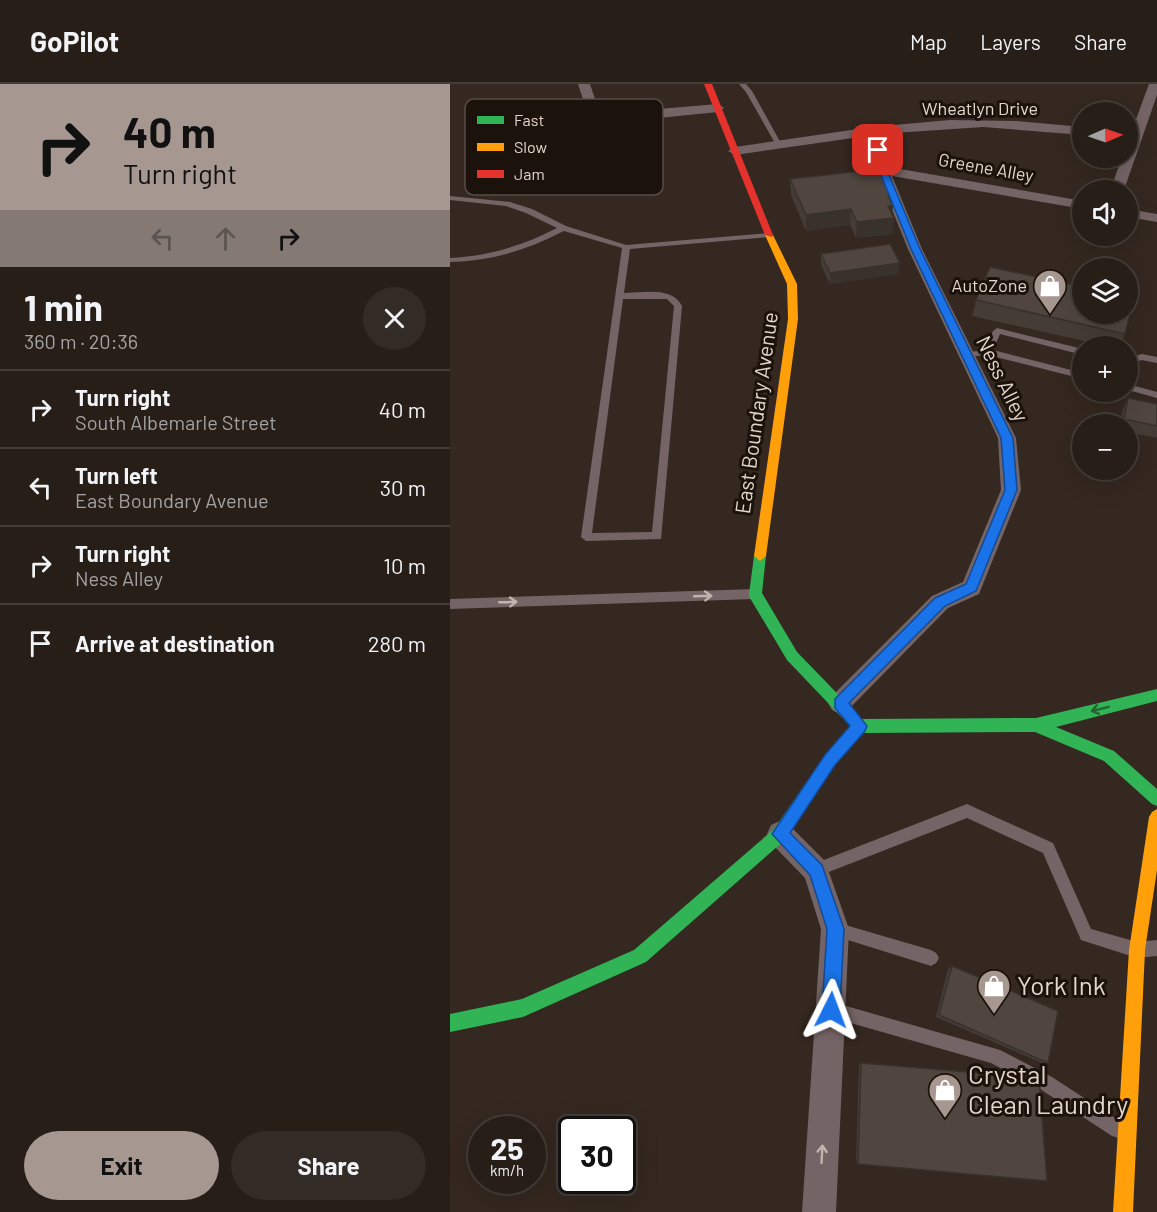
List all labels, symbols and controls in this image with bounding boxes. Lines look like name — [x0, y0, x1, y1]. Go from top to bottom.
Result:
text: GoPilot — [30, 24, 119, 58]
text: Map — [910, 29, 947, 54]
text: Layers — [980, 29, 1041, 54]
text: Share — [1074, 29, 1127, 54]
street label: Wheatlyn Drive — [922, 97, 1038, 119]
legend — [465, 99, 663, 195]
north arrow — [1072, 102, 1138, 168]
map controls — [1072, 102, 1138, 480]
text: 40 m — [123, 106, 216, 156]
icon: right — [24, 108, 102, 186]
text: Fast — [514, 110, 544, 129]
pin — [852, 124, 903, 175]
icon: arrive — [861, 133, 894, 166]
text: Slow — [514, 137, 547, 156]
street label: Greene Alley — [937, 148, 1036, 186]
text: Turn right — [123, 157, 237, 189]
text: Jam — [514, 164, 545, 183]
button: sound — [1072, 180, 1138, 246]
icon: left — [146, 222, 179, 255]
icon: ahead — [209, 222, 242, 255]
icon: right — [272, 222, 305, 255]
button: layers — [1072, 258, 1138, 324]
shop icon: AutoZone — [1032, 268, 1068, 315]
place label: AutoZone — [951, 274, 1027, 296]
text: 1 min — [24, 285, 103, 328]
button: close — [363, 287, 426, 350]
street label: East Boundary Avenue — [729, 310, 782, 515]
text: 360 m · 20:36 — [24, 329, 138, 353]
street label: Ness Alley — [972, 331, 1035, 426]
button: + — [1072, 336, 1138, 402]
text: Turn right — [75, 384, 170, 410]
icon: right — [24, 393, 57, 426]
text: 40 m — [379, 396, 426, 422]
text: South Albemarle Street — [75, 410, 276, 434]
button: − — [1072, 414, 1138, 480]
text: Turn left — [75, 462, 158, 488]
icon: left — [24, 471, 57, 504]
text: 30 m — [380, 474, 426, 500]
text: East Boundary Avenue — [75, 488, 269, 512]
text: Turn right — [75, 540, 170, 566]
icon: right — [24, 549, 57, 582]
text: 10 m — [383, 552, 426, 578]
text: Ness Alley — [75, 566, 163, 590]
one-way arrow — [693, 590, 713, 601]
one-way arrow — [498, 597, 518, 608]
icon: arrive — [24, 627, 57, 660]
text: Arrive at destination — [75, 630, 274, 656]
text: 280 m — [368, 630, 426, 656]
one-way arrow — [1091, 704, 1110, 716]
shop icon: York Ink — [976, 968, 1012, 1015]
place label: York Ink — [1017, 969, 1106, 1000]
position arrow — [799, 978, 863, 1042]
place label: Crystal Clean Laundry — [968, 1058, 1128, 1119]
shop icon: Crystal Clean Laundry — [927, 1072, 963, 1119]
speed limit sign: 30 — [558, 1116, 636, 1194]
text: 25 — [491, 1130, 523, 1166]
button: Exit — [24, 1131, 219, 1200]
button: Share — [231, 1131, 426, 1200]
one-way arrow — [817, 1144, 828, 1164]
text: km/h — [490, 1161, 524, 1179]

